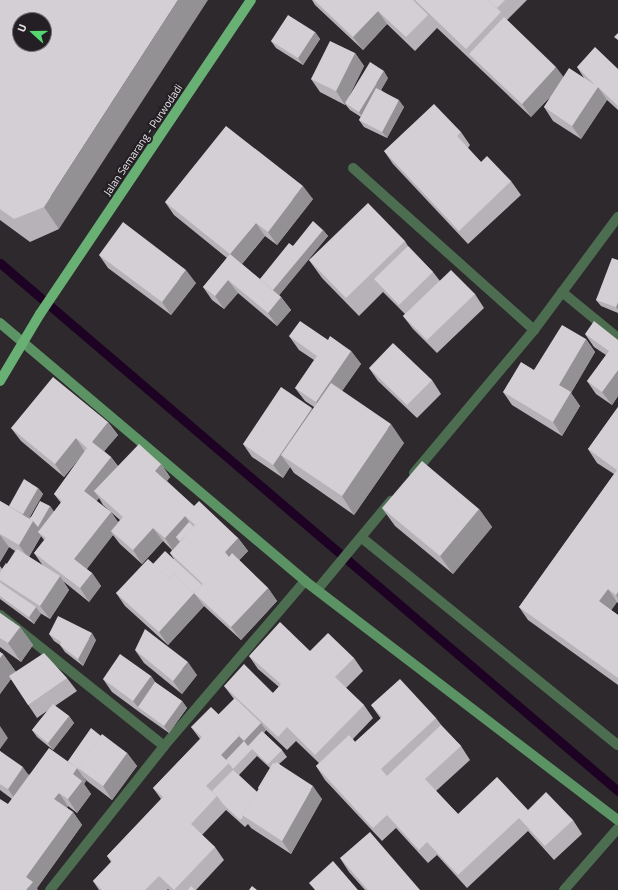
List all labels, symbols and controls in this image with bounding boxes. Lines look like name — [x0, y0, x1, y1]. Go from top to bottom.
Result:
north arrow — [12, 12, 52, 52]
text: U — [13, 22, 30, 34]
street label: Jalan Semarang - Purwodadi — [101, 82, 185, 198]

